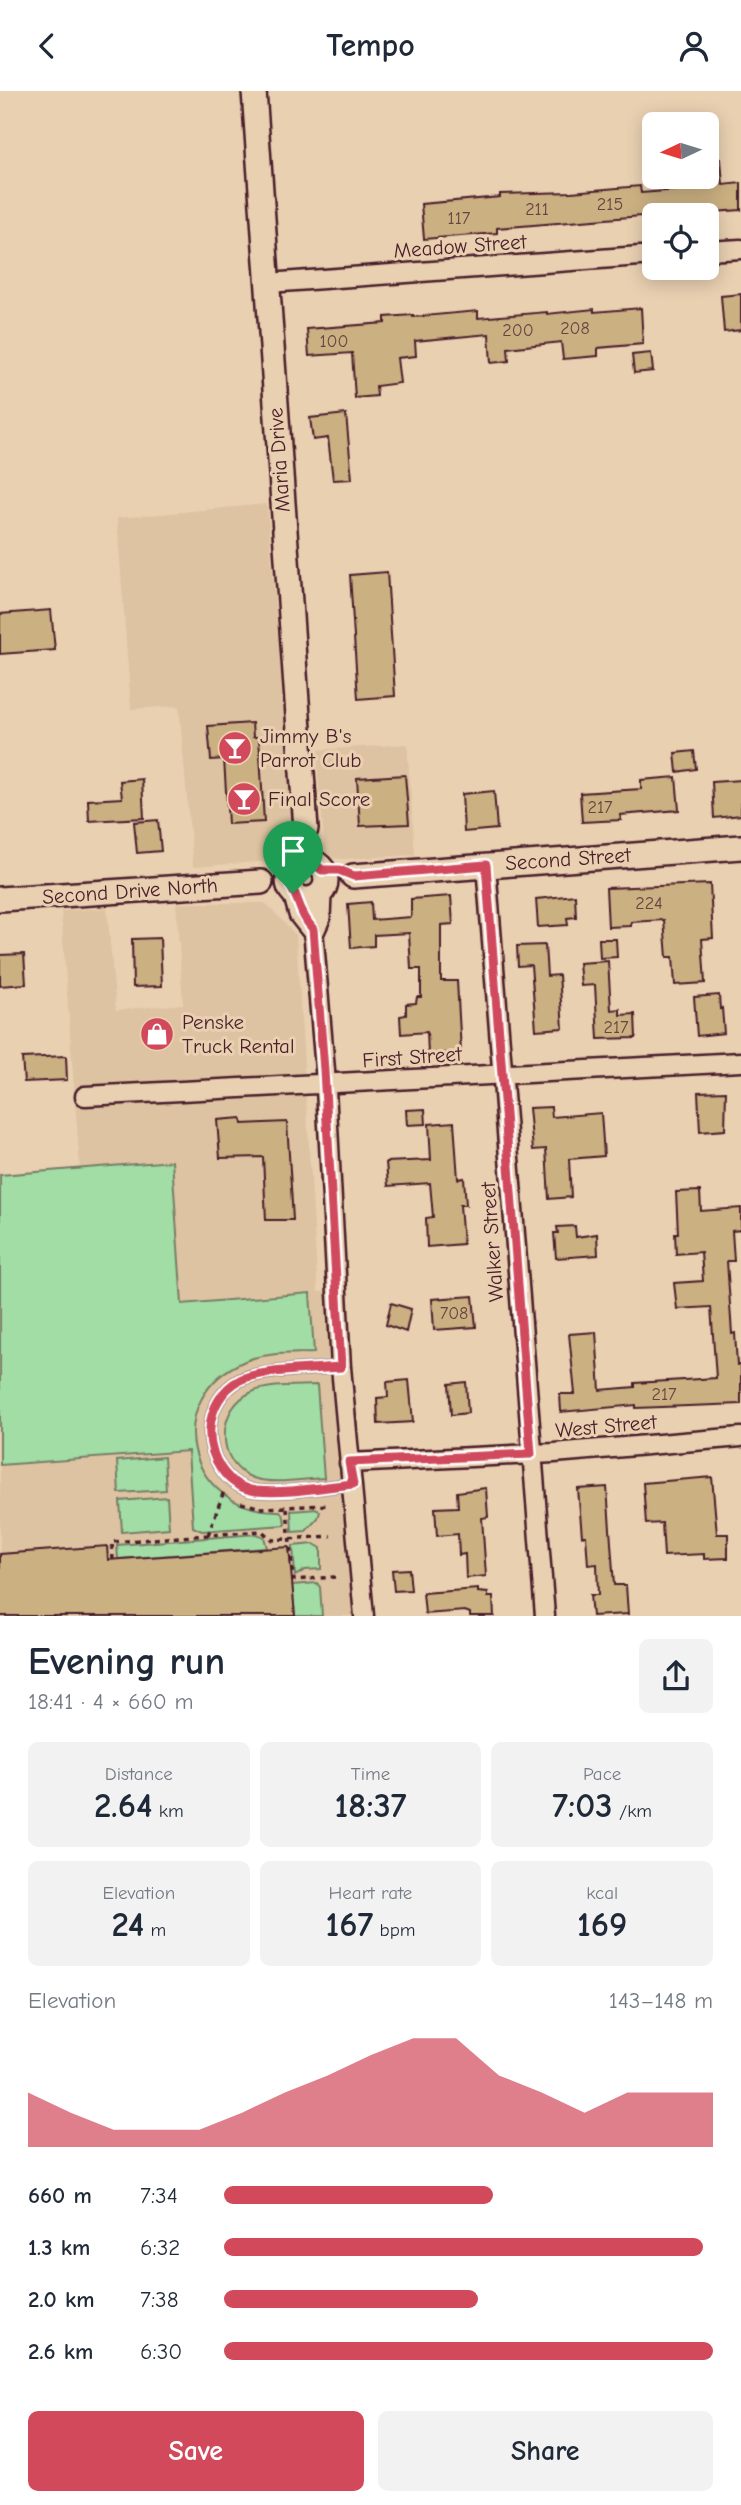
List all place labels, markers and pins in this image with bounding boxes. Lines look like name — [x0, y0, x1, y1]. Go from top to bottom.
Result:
place label: Jimmy B's Parrot Club — [260, 724, 361, 772]
bar icon: Jimmy B's Parrot Club — [216, 729, 254, 767]
bar icon: Final Score — [225, 780, 263, 818]
place label: Final Score — [268, 787, 370, 811]
pin — [263, 821, 323, 893]
place label: Penske Truck Rental — [182, 1010, 295, 1058]
shop icon: Penske Truck Rental — [138, 1015, 176, 1053]

